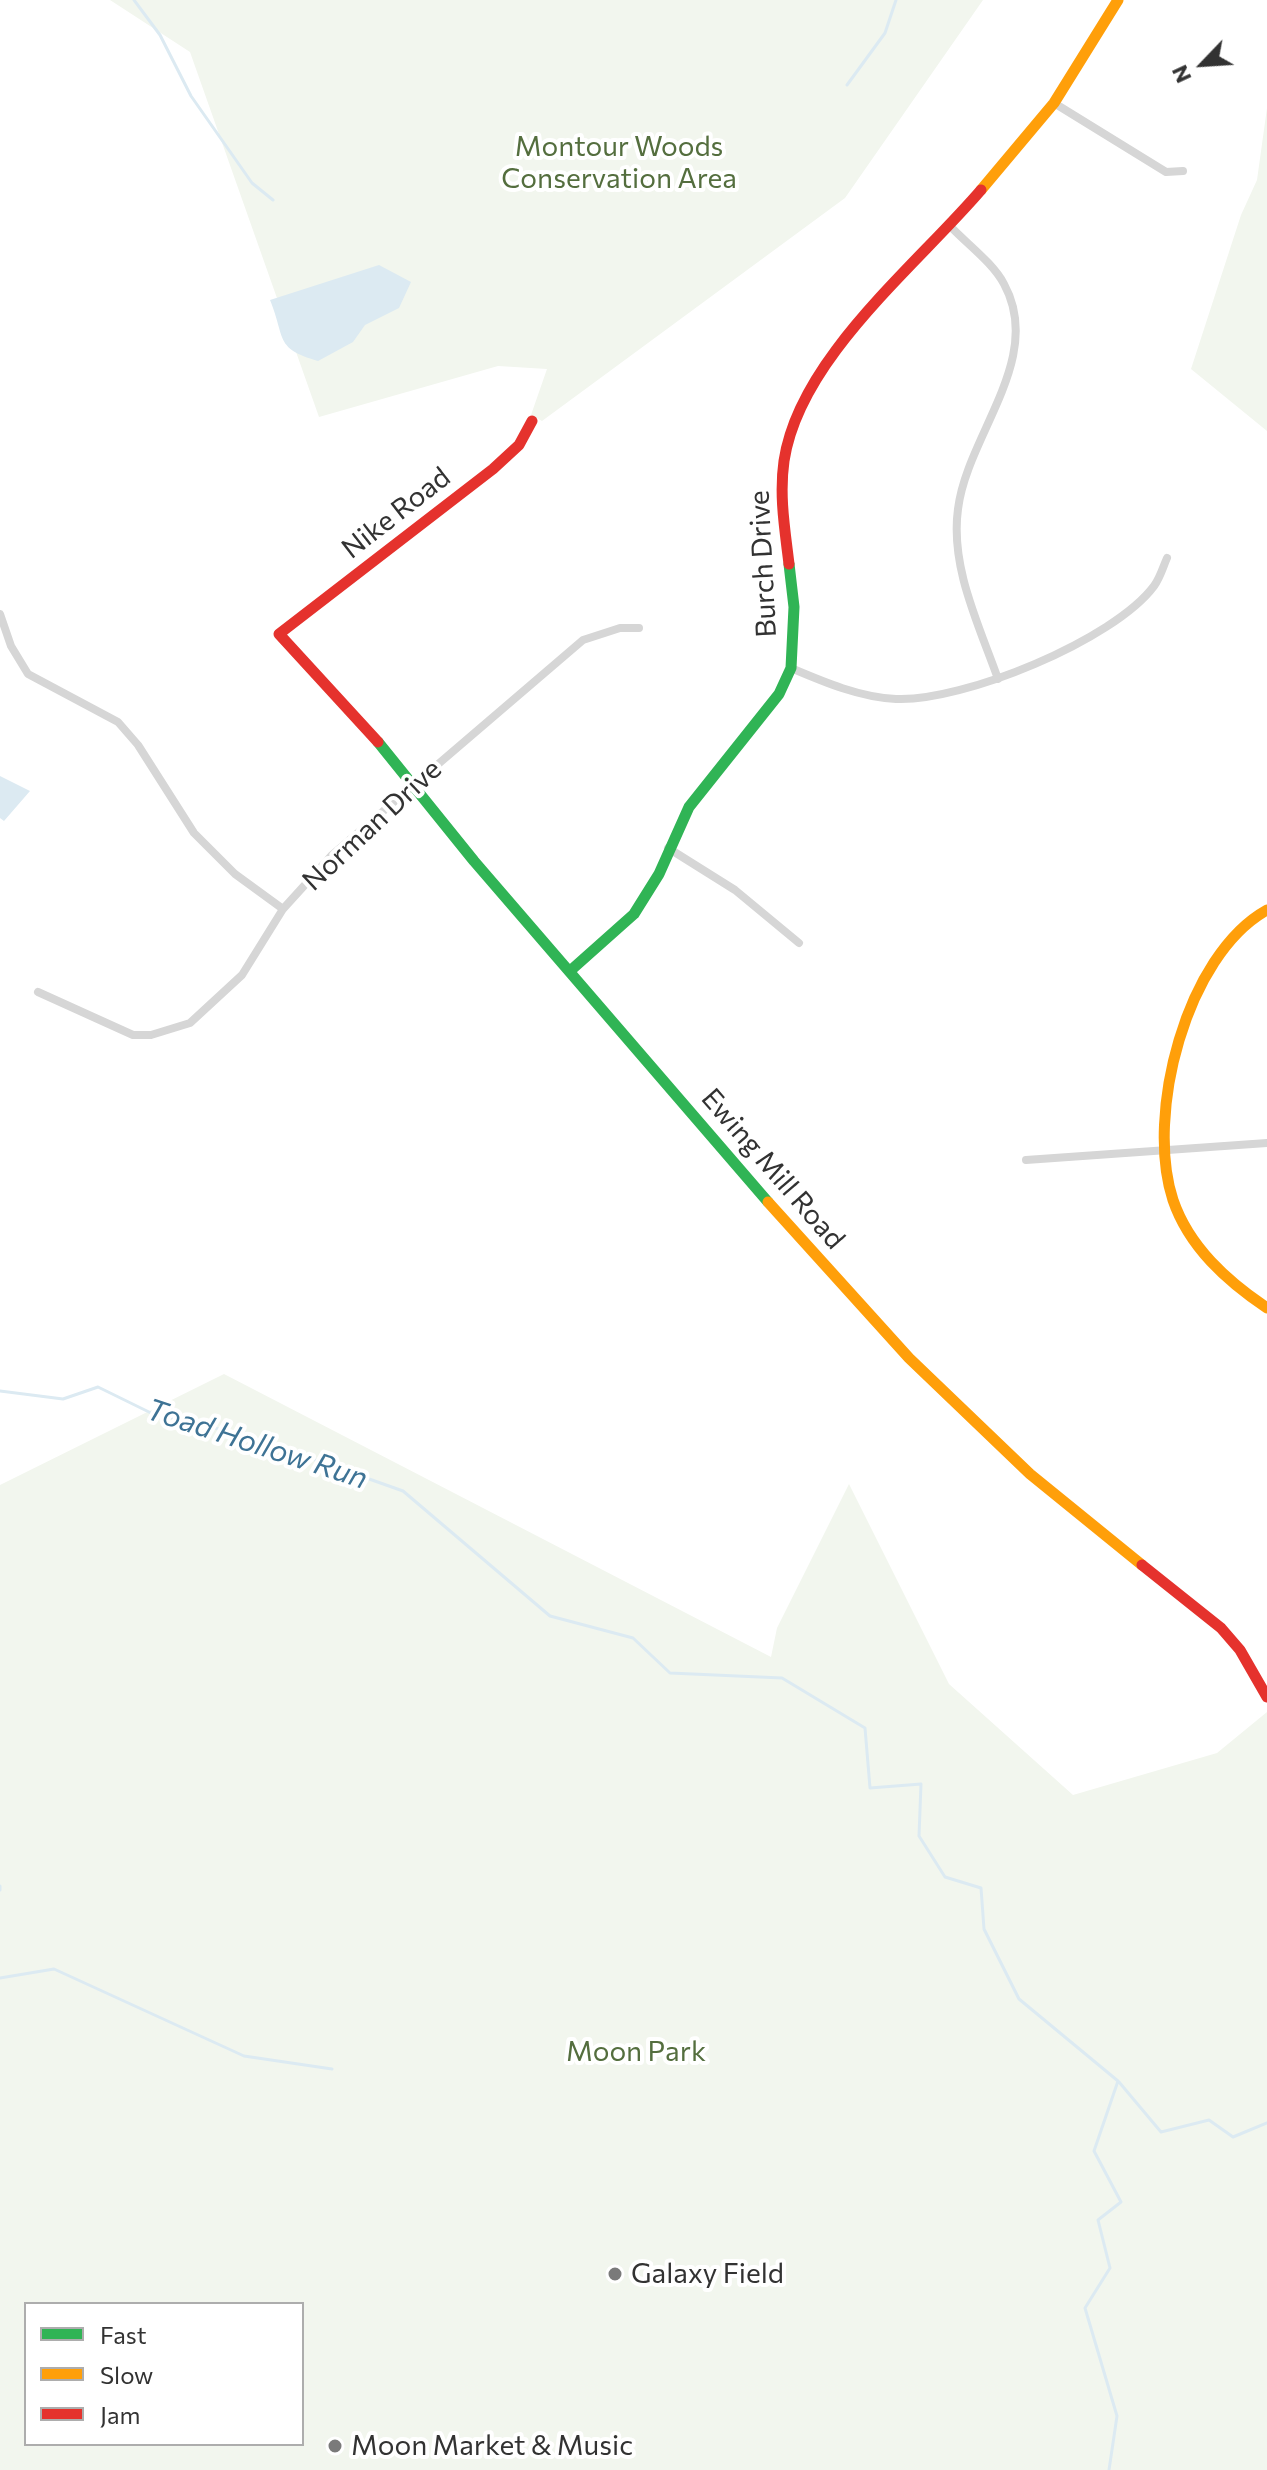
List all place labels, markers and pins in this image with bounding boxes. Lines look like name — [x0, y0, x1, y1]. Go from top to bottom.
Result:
place label: Galaxy Field — [631, 2257, 784, 2291]
marker: Galaxy Field — [606, 2265, 624, 2283]
place label: Moon Market & Music — [351, 2429, 633, 2463]
marker: Moon Market & Music — [326, 2437, 344, 2455]

